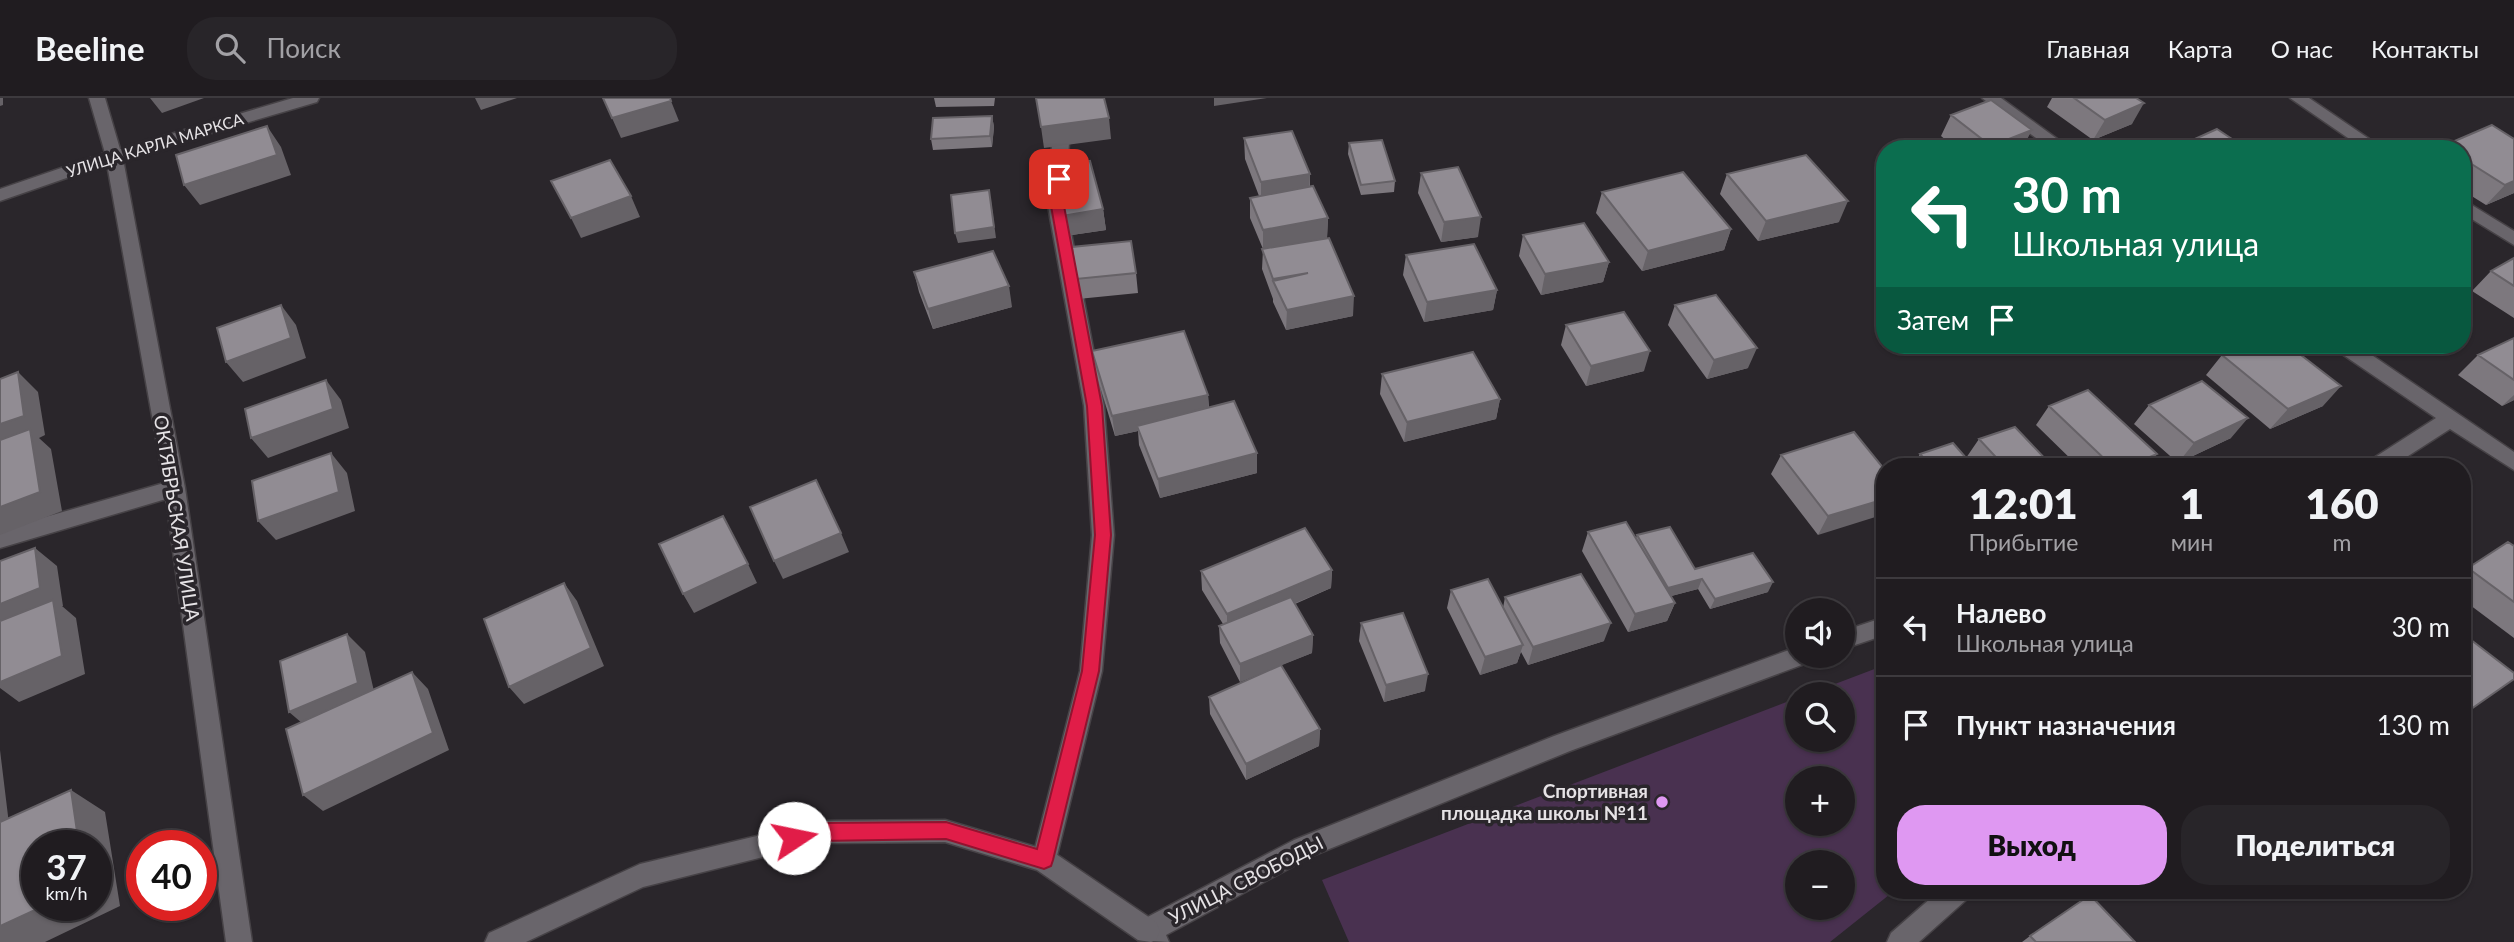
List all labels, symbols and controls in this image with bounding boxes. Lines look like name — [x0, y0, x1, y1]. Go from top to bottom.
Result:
search box — [187, 17, 677, 80]
text: Beeline — [35, 28, 145, 68]
icon: search — [211, 29, 249, 67]
text: Поиск — [267, 32, 341, 64]
text: Главная — [2046, 34, 2130, 63]
text: Карта — [2168, 34, 2233, 63]
text: О нас — [2271, 34, 2333, 63]
text: Контакты — [2371, 34, 2479, 63]
street label: УЛИЦА КАРЛА МАРКСА — [64, 108, 246, 180]
pin — [1029, 149, 1089, 209]
icon: arrive — [1040, 160, 1078, 198]
text: 30 m — [2012, 165, 2122, 223]
icon: left — [1897, 168, 1988, 259]
text: Школьная улица — [2012, 224, 2259, 263]
icon: arrive — [1983, 301, 2021, 339]
text: Затем — [1897, 304, 1969, 336]
street label: ОКТЯБРЬСКАЯ УЛИЦА — [150, 413, 205, 623]
text: 12:01 — [1969, 478, 2078, 528]
text: 1 — [2180, 478, 2204, 528]
text: 160 — [2306, 478, 2379, 528]
text: Прибытие — [1968, 528, 2078, 556]
text: мин — [2171, 528, 2213, 556]
text: m — [2333, 528, 2352, 556]
text: Налево — [1956, 597, 2046, 629]
map controls — [1785, 598, 1855, 920]
button: sound — [1785, 598, 1855, 668]
icon: left — [1897, 608, 1935, 646]
text: 30 m — [2392, 611, 2450, 643]
text: Школьная улица — [1956, 629, 2134, 657]
button: search — [1785, 682, 1855, 752]
icon: arrive — [1897, 706, 1935, 744]
text: Пункт назначения — [1956, 709, 2176, 741]
text: 130 m — [2377, 709, 2450, 741]
button: + — [1785, 766, 1855, 836]
place label: Спортивная площадка школы №11 — [1441, 779, 1648, 824]
marker: Спортивная площадка школы №11 — [1654, 794, 1670, 810]
position arrow — [757, 801, 831, 875]
button: Выход — [1897, 805, 2167, 885]
button: Поделиться — [2181, 805, 2450, 885]
speed limit sign: 40 — [126, 830, 217, 921]
street label: УЛИЦА СВОБОДЫ — [1165, 831, 1327, 928]
text: 37 — [46, 845, 87, 887]
button: − — [1785, 850, 1855, 920]
text: km/h — [45, 882, 88, 904]

